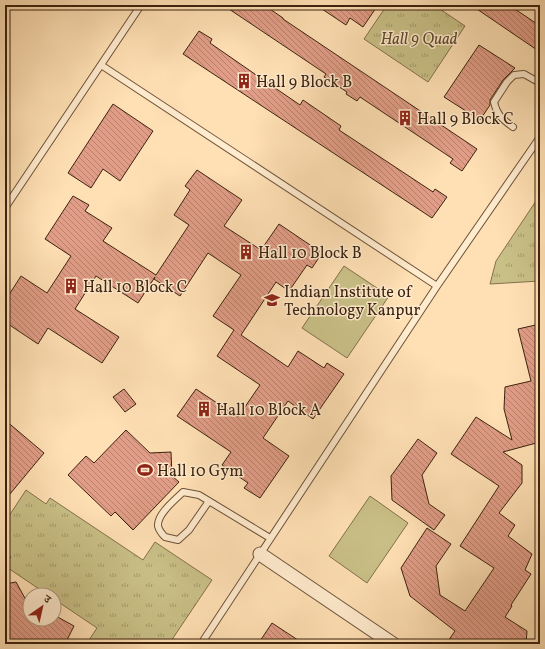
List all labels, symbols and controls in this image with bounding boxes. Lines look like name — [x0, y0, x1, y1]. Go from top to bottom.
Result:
park label: Hall 9 Quad — [381, 29, 458, 51]
building icon: Hall 9 Block B — [235, 72, 253, 90]
place label: Hall 9 Block B — [256, 72, 352, 94]
building icon: Hall 9 Block C — [396, 109, 414, 127]
place label: Hall 9 Block C — [417, 109, 514, 131]
building icon: Hall 10 Block B — [237, 243, 255, 261]
place label: Hall 10 Block B — [258, 243, 362, 265]
building icon: Hall 10 Block C — [62, 277, 80, 295]
place label: Hall 10 Block C — [83, 277, 187, 299]
place label: Indian Institute of Technology Kanpur — [284, 282, 420, 322]
school or university icon: Indian Institute of Technology Kanpur — [263, 291, 281, 309]
building icon: Hall 10 Block A — [195, 400, 213, 418]
place label: Hall 10 Block A — [216, 400, 321, 422]
sports icon: Hall 10 Gym — [136, 461, 154, 479]
place label: Hall 10 Gym — [157, 461, 243, 483]
north arrow — [22, 587, 62, 627]
text: उ — [39, 592, 54, 609]

